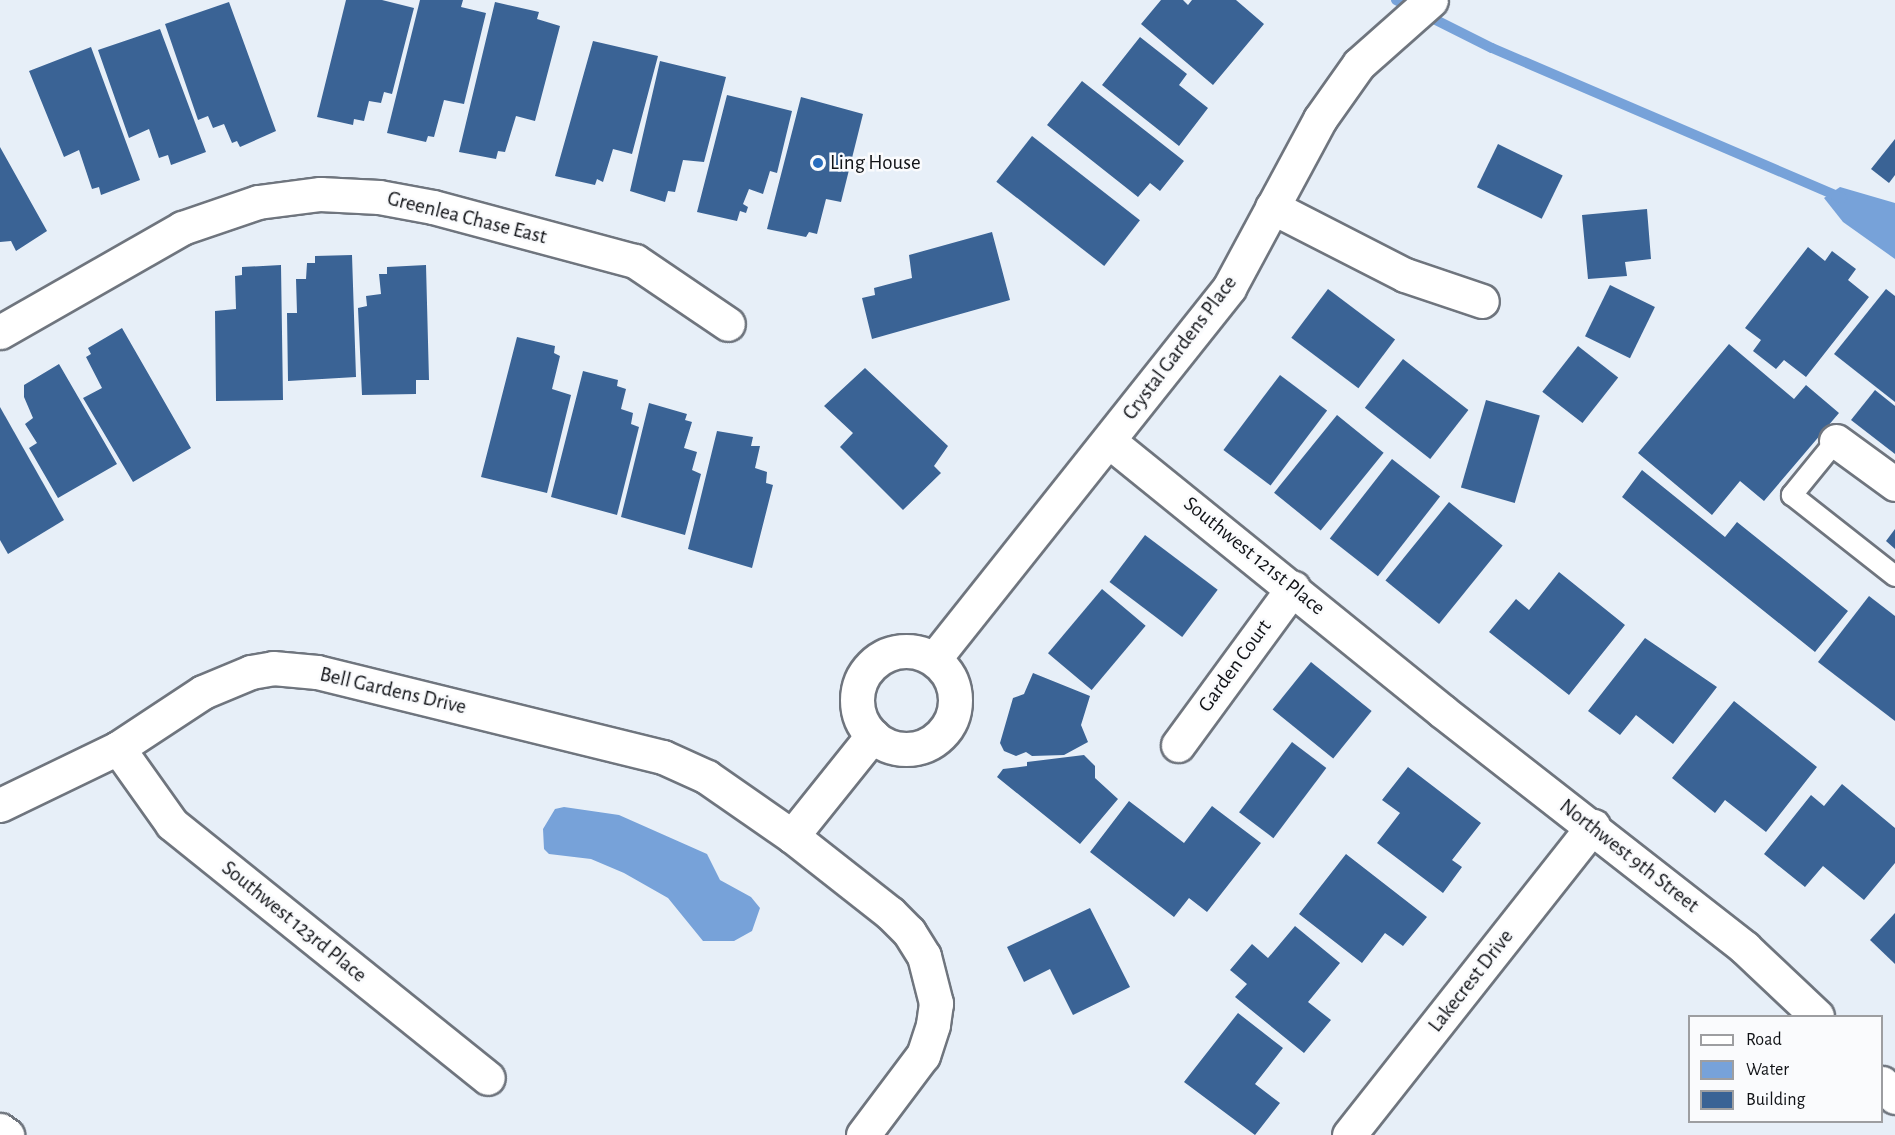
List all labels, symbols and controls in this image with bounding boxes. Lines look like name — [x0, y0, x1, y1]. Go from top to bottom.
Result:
place label: Ling House — [830, 150, 921, 176]
marker: Ling House — [811, 156, 825, 170]
street label: Greenlea Chase East — [385, 186, 549, 250]
street label: Crystal Gardens Place — [1118, 271, 1242, 425]
street label: Southwest 121st Place — [1178, 491, 1330, 621]
street label: Garden Court — [1193, 615, 1277, 717]
street label: Bell Gardens Drive — [317, 662, 469, 720]
street label: Northwest 9th Street — [1554, 794, 1704, 918]
street label: Southwest 123rd Place — [216, 856, 372, 988]
street label: Lakecrest Drive — [1423, 925, 1519, 1037]
legend — [1688, 1015, 1883, 1123]
text: Road — [1746, 1031, 1782, 1049]
text: Water — [1746, 1061, 1789, 1079]
text: Building — [1746, 1091, 1805, 1109]

